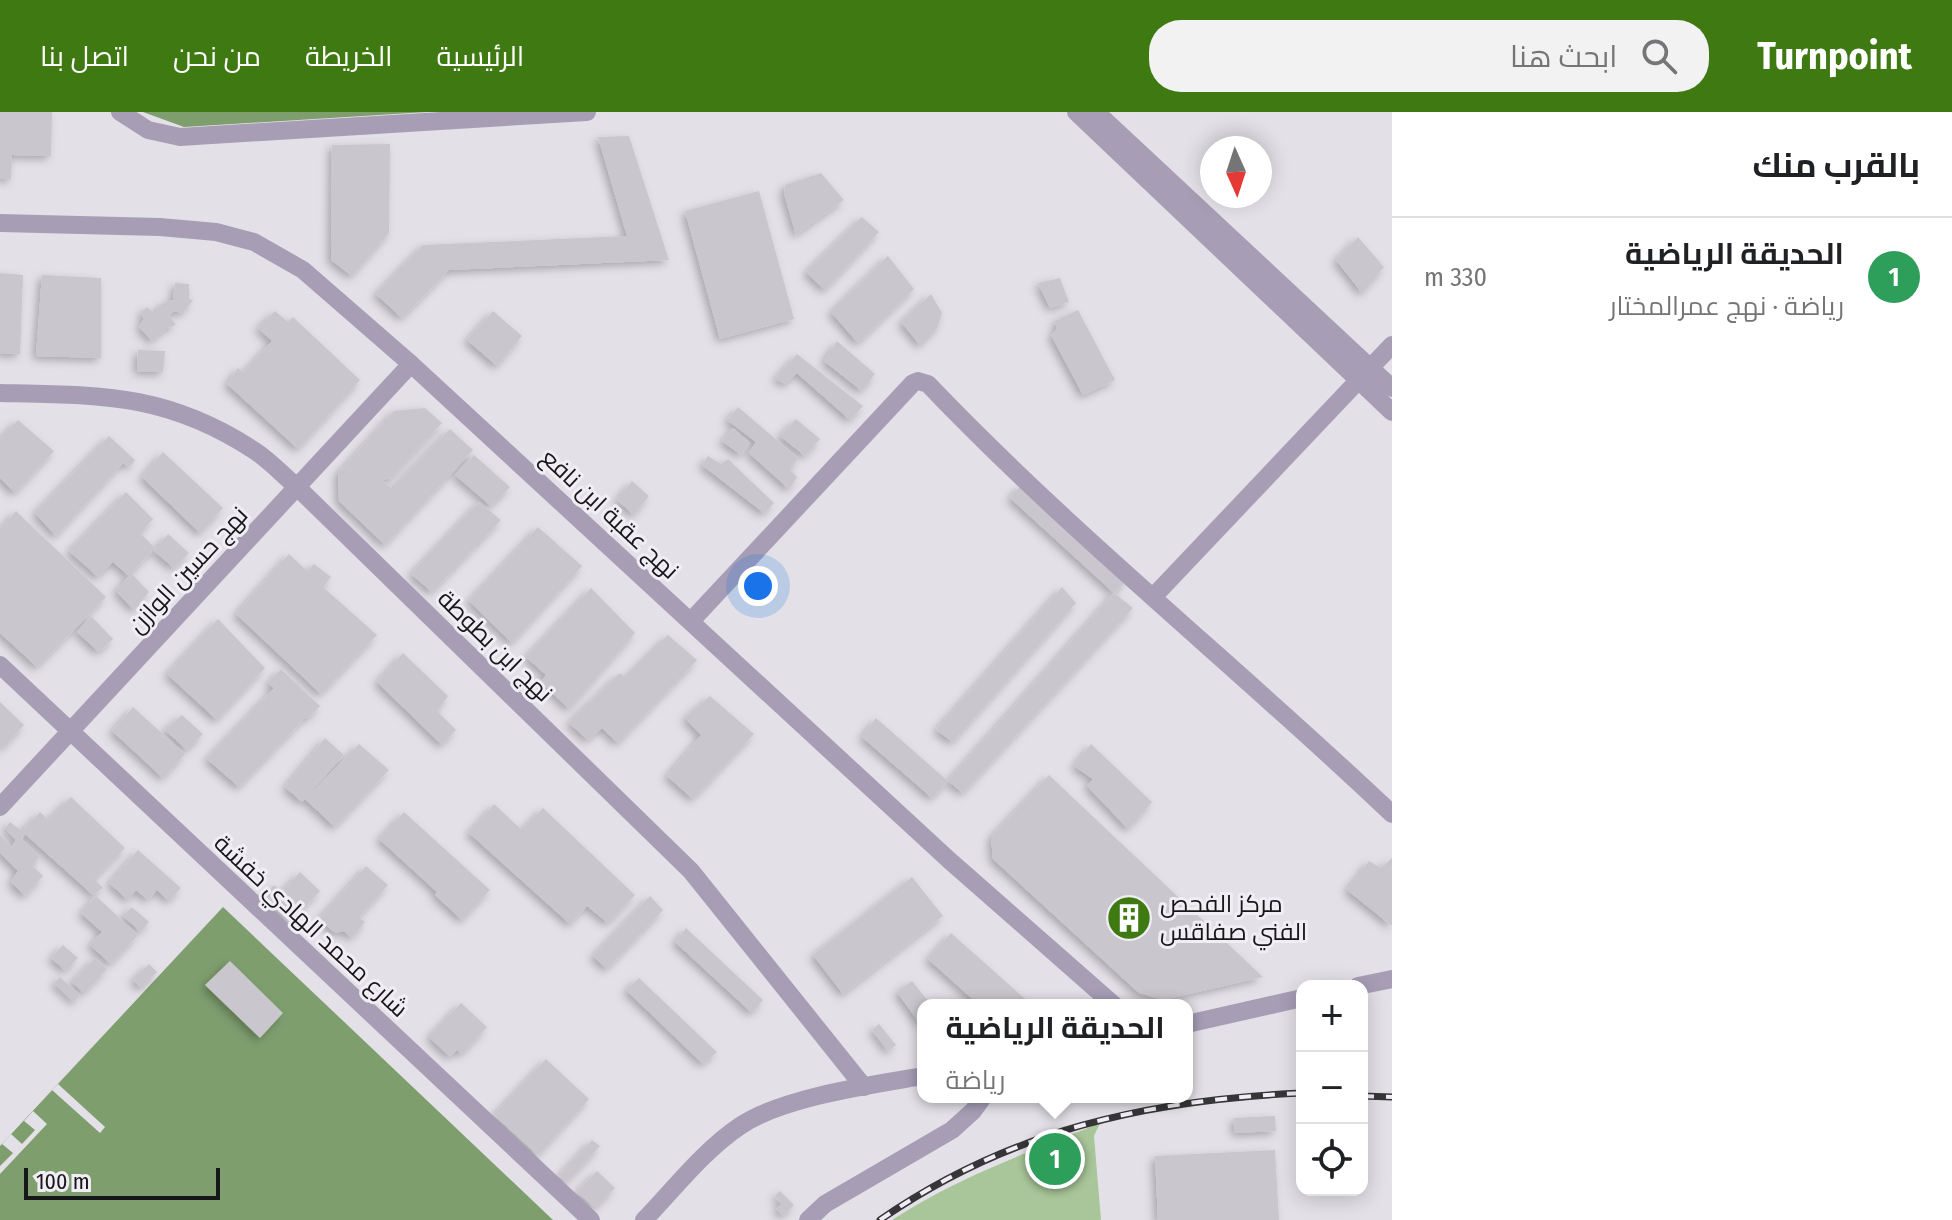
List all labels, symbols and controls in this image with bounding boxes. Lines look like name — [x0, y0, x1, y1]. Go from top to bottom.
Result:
search box — [1149, 20, 1709, 92]
text: Turnpoint — [1757, 33, 1912, 79]
icon: search — [1637, 34, 1681, 78]
text: ابحث هنا — [1510, 39, 1617, 75]
text: اتصل بنا — [40, 40, 129, 73]
text: من نحن — [173, 40, 261, 73]
text: الخريطة — [305, 40, 392, 73]
text: الرئيسية — [436, 40, 524, 73]
north arrow — [1200, 136, 1272, 208]
text: بالقرب منك — [1753, 145, 1920, 186]
text: الحديقة الرياضية — [1625, 236, 1844, 272]
text: 330 m — [1424, 262, 1487, 293]
text: 1 — [1889, 262, 1900, 293]
text: رياضة · نهج عمرالمختار — [1610, 291, 1844, 322]
street label: نهج عقبة ابن نافع — [534, 443, 684, 586]
street label: نهج حسين الوازن — [122, 501, 255, 640]
your location — [738, 566, 778, 606]
street label: نهج ابن بطوطة — [431, 584, 558, 709]
street label: شارع محمد الهادي خفشة — [206, 829, 414, 1026]
place label: مركز الفحص الفني صفاقس — [1160, 890, 1307, 951]
building icon: مركز الفحص الفني صفاقس — [1105, 894, 1153, 942]
map controls — [1296, 980, 1368, 1196]
button: + — [1296, 980, 1368, 1052]
popup — [917, 999, 1193, 1103]
text: الحديقة الرياضية — [945, 1010, 1165, 1046]
button: − — [1296, 1052, 1368, 1124]
text: رياضة — [945, 1065, 1005, 1096]
button: locate — [1296, 1124, 1368, 1196]
pin: 1 — [1029, 1129, 1081, 1189]
scale bar — [24, 1164, 220, 1200]
text: 100 m — [36, 1168, 90, 1195]

